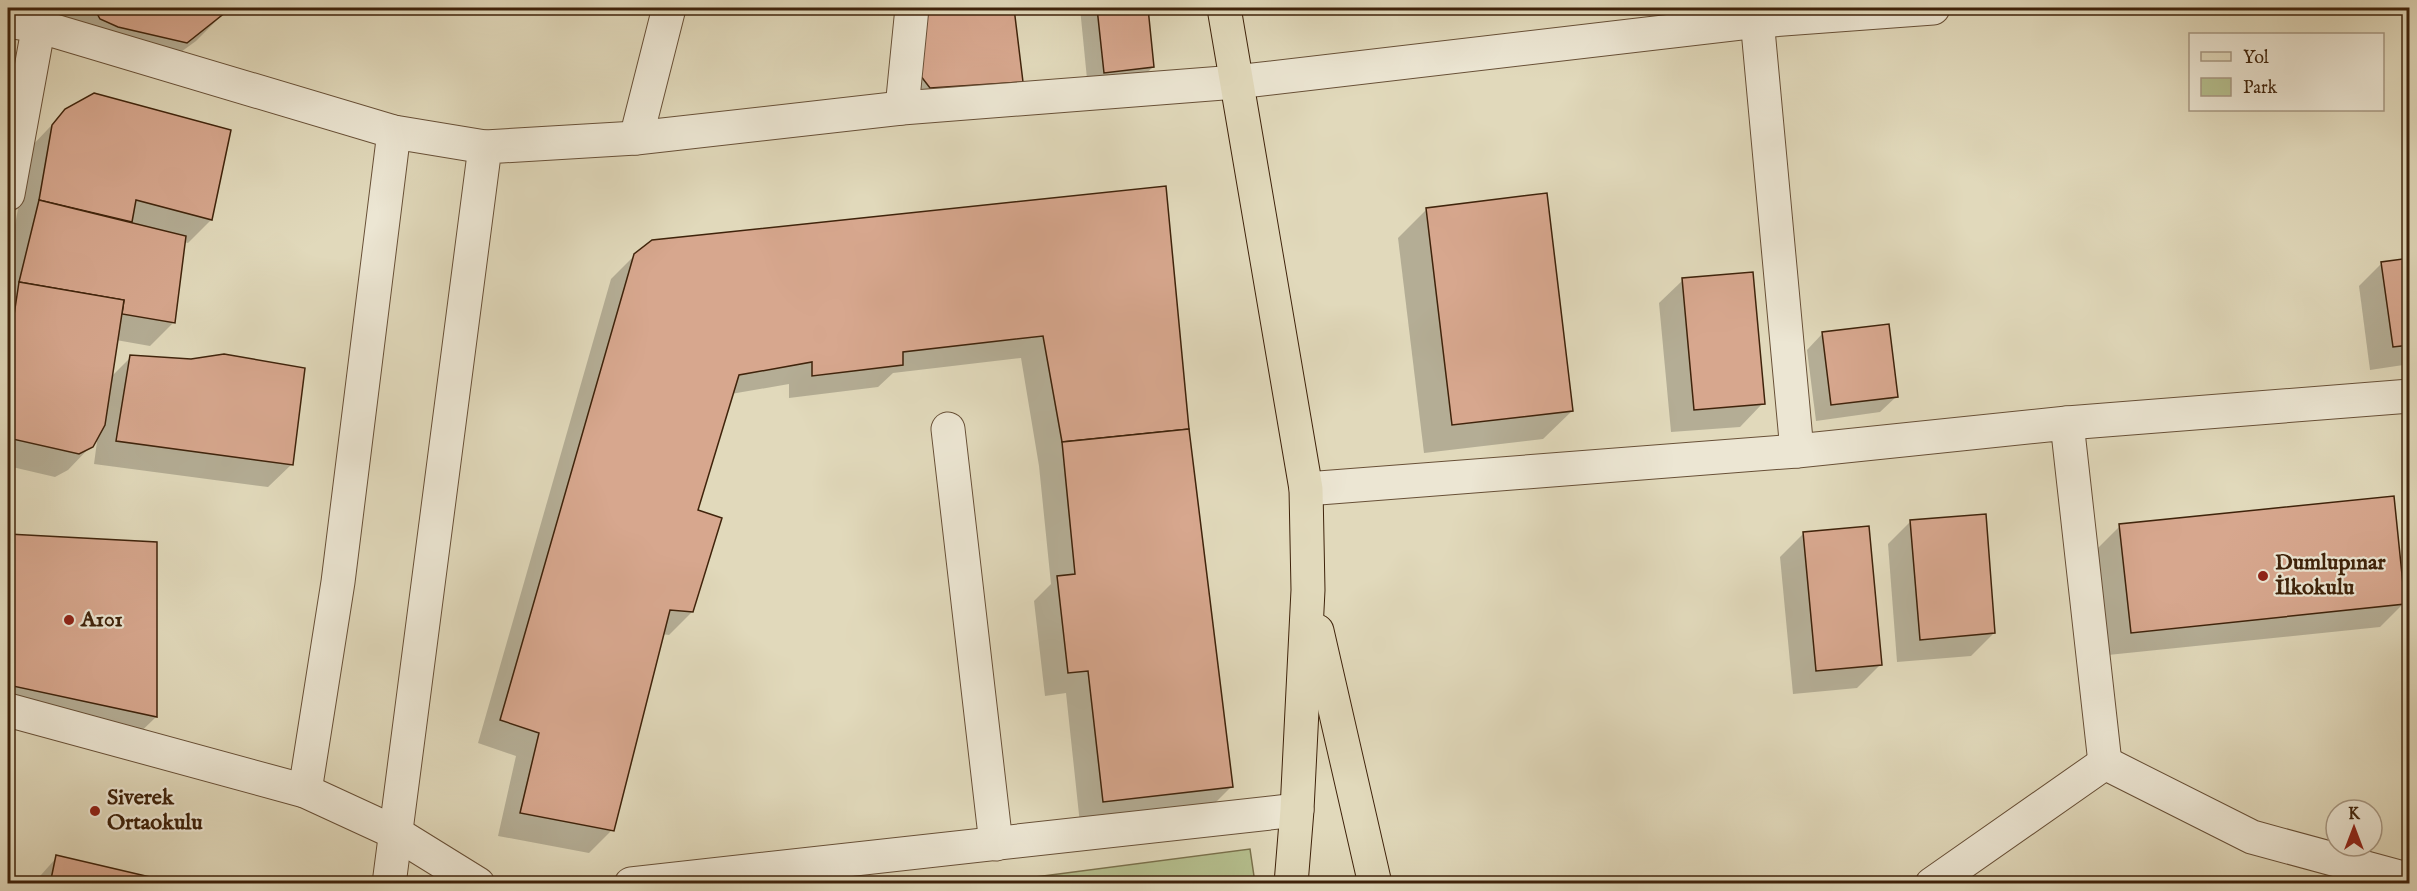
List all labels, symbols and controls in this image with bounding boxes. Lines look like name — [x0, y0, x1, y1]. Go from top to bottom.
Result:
legend — [2189, 33, 2384, 111]
text: Yol — [2243, 47, 2269, 70]
text: Park — [2243, 77, 2278, 100]
place label: Dumlupınar İlkokulu — [2275, 549, 2386, 602]
marker: Dumlupınar İlkokulu — [2256, 569, 2270, 583]
place label: A101 — [80, 606, 123, 634]
marker: A101 — [62, 613, 76, 627]
place label: Siverek Ortaokulu — [107, 784, 203, 837]
north arrow — [2324, 798, 2384, 858]
marker: Siverek Ortaokulu — [88, 804, 102, 818]
text: K — [2348, 805, 2361, 825]

